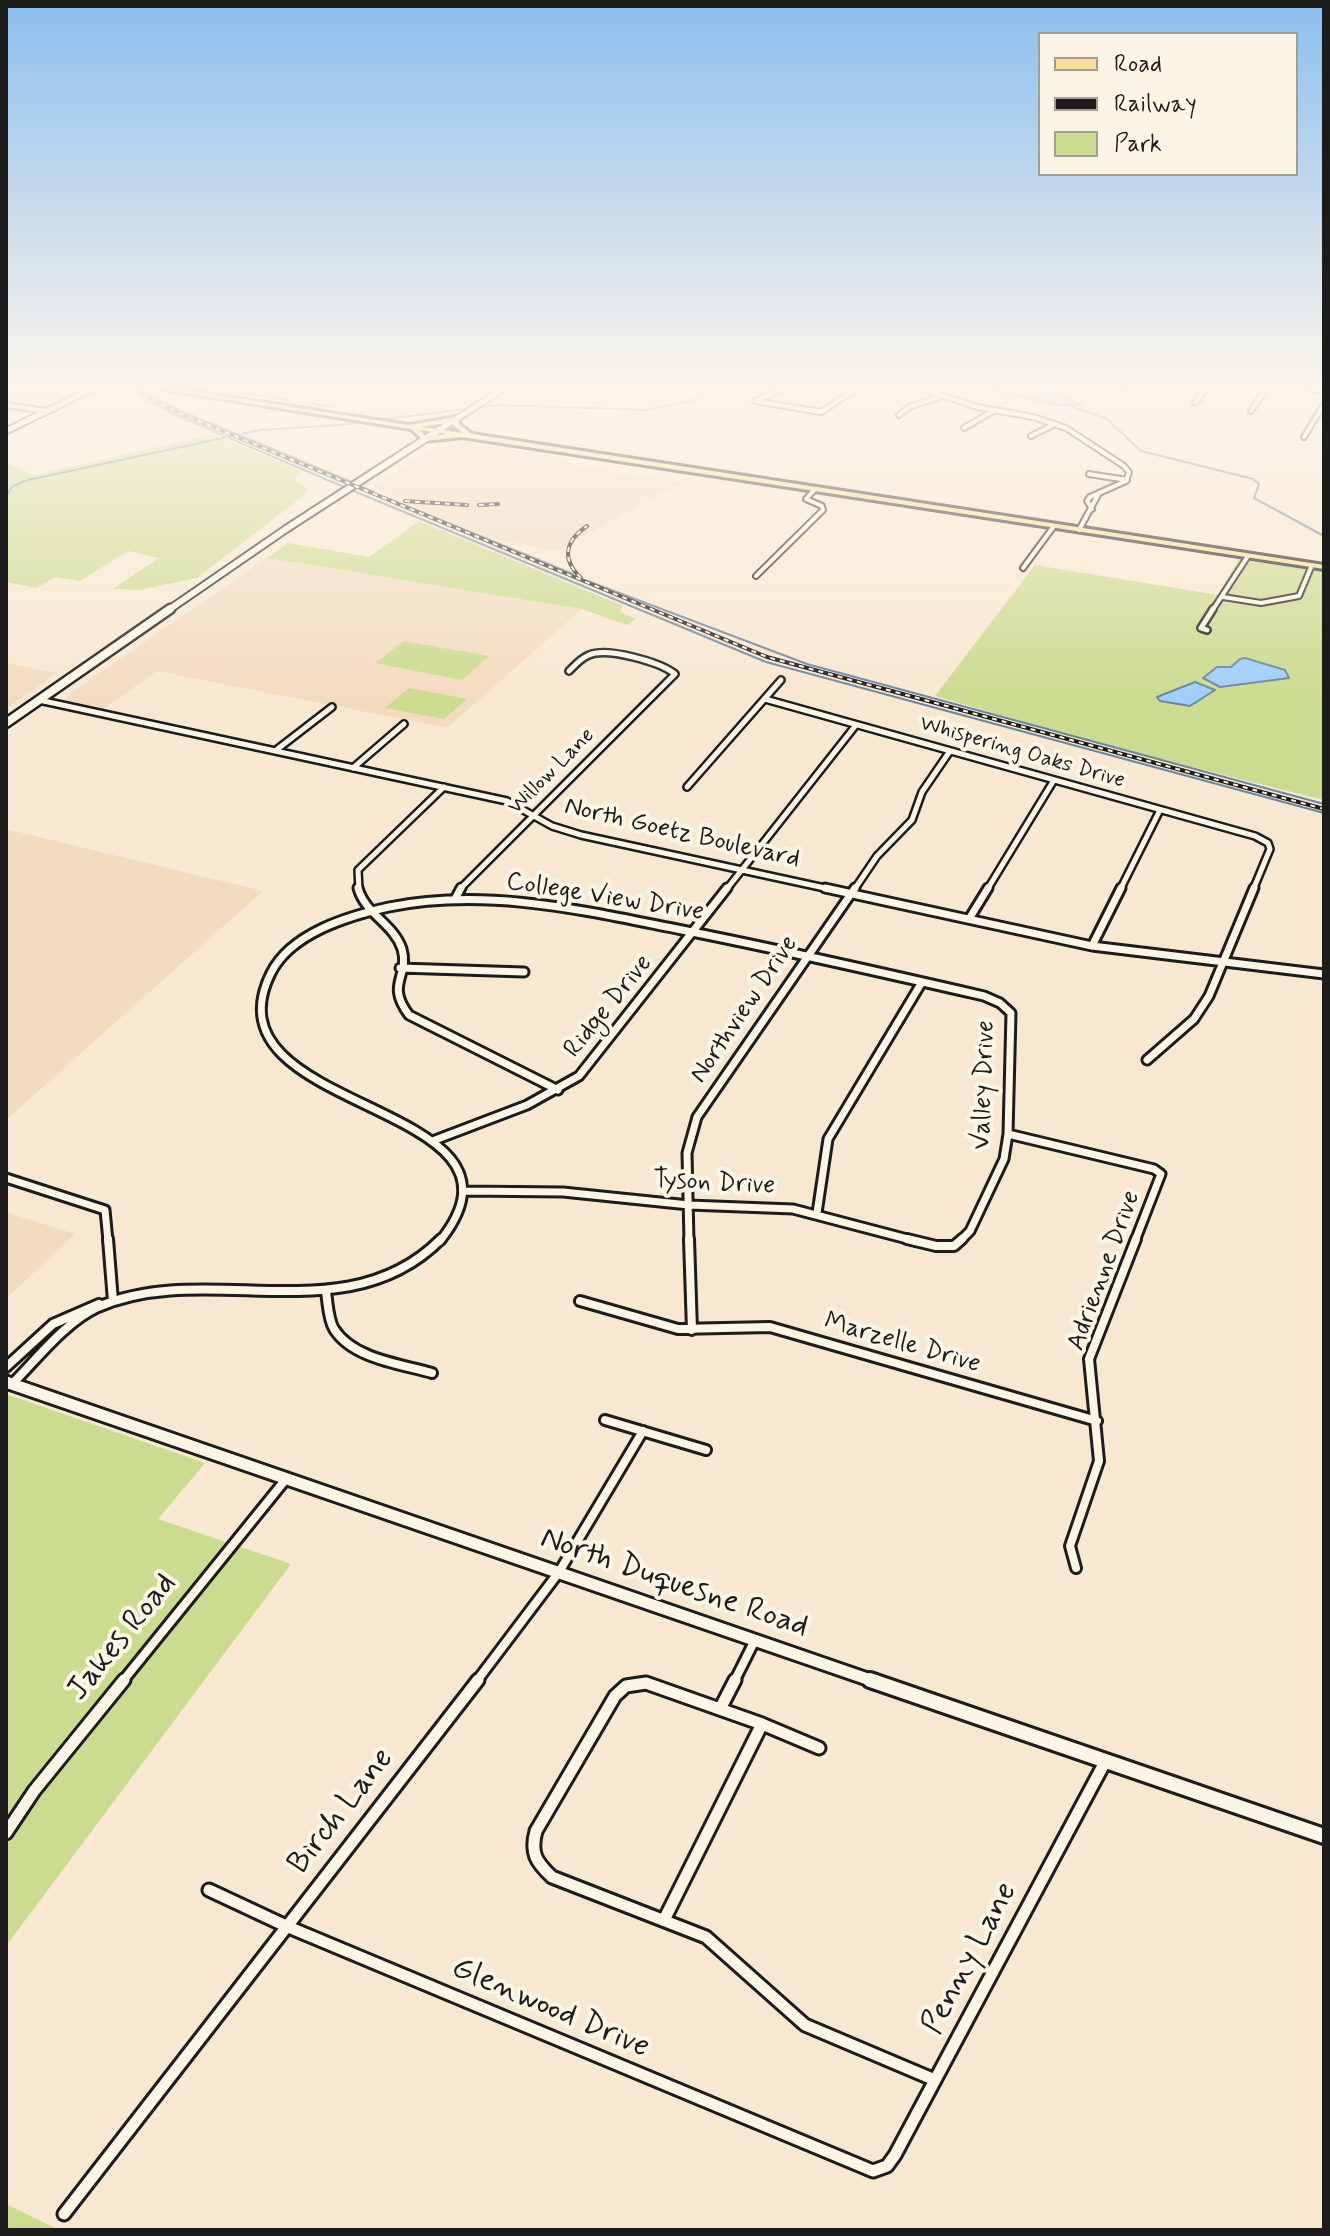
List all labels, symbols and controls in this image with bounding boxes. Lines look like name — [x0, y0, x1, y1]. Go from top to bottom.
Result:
legend — [1038, 32, 1298, 176]
text: Road — [1114, 49, 1162, 80]
text: Railway — [1114, 89, 1197, 120]
text: Park — [1114, 129, 1162, 160]
street label: Whispering Oaks Drive — [916, 711, 1128, 795]
street label: Willow Lane — [503, 723, 601, 821]
street label: North Goetz Boulevard — [561, 792, 803, 876]
street label: College View Drive — [504, 867, 706, 929]
street label: Northview Drive — [684, 930, 806, 1090]
street label: Ridge Drive — [558, 949, 660, 1065]
street label: Valley Drive — [967, 1020, 1003, 1150]
street label: Tyson Drive — [652, 1165, 776, 1203]
street label: Adrienne Drive — [1062, 1187, 1148, 1355]
street label: Marzelle Drive — [820, 1307, 984, 1381]
street label: North Duquesne Road — [535, 1520, 813, 1648]
street label: Jakes Road — [60, 1567, 186, 1709]
street label: Birch Lane — [281, 1741, 403, 1883]
street label: Penny Lane — [915, 1876, 1027, 2042]
street label: Glenwood Drive — [445, 1950, 655, 2068]

